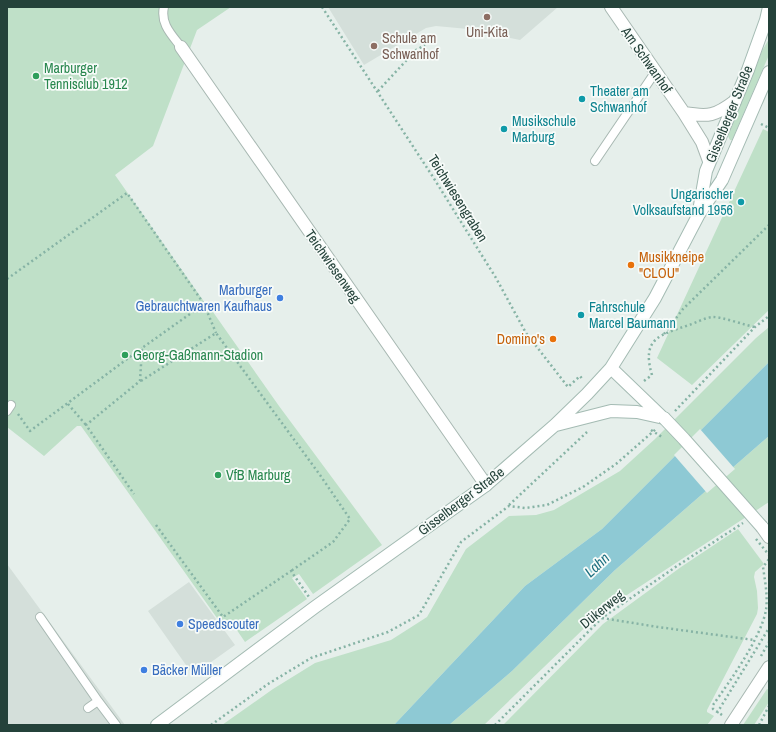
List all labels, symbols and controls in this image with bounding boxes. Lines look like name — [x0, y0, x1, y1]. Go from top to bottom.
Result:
marker: Uni-Kita — [482, 12, 492, 22]
street label: Am Schwanhof — [617, 22, 677, 97]
place label: Uni-Kita — [466, 23, 509, 41]
place label: Schule am Schwanhof — [382, 29, 440, 63]
marker: Schule am Schwanhof — [369, 41, 379, 51]
place label: Marburger Tennisclub 1912 — [44, 59, 128, 93]
street label: Gisselberger Straße — [701, 63, 757, 165]
marker: Marburger Tennisclub 1912 — [31, 71, 41, 81]
place label: Theater am Schwanhof — [590, 82, 649, 116]
marker: Theater am Schwanhof — [577, 94, 587, 104]
place label: Musikschule Marburg — [512, 112, 576, 146]
marker: Musikschule Marburg — [499, 124, 509, 134]
street label: Teichwiesengraben — [424, 151, 492, 245]
place label: Ungarischer Volksaufstand 1956 — [633, 185, 733, 219]
marker: Ungarischer Volksaufstand 1956 — [736, 197, 746, 207]
street label: Teichwiesenweg — [301, 226, 365, 306]
place label: Musikkneipe "CLOU" — [639, 248, 704, 282]
marker: Musikkneipe "CLOU" — [626, 260, 636, 270]
place label: Marburger Gebrauchtwaren Kaufhaus — [135, 281, 272, 315]
marker: Marburger Gebrauchtwaren Kaufhaus — [275, 293, 285, 303]
place label: Fahrschule Marcel Baumann — [589, 298, 676, 332]
marker: Fahrschule Marcel Baumann — [576, 310, 586, 320]
place label: Domino's — [497, 330, 545, 348]
marker: Domino's — [548, 334, 558, 344]
place label: Georg-Gaßmann-Stadion — [133, 346, 263, 364]
marker: Georg-Gaßmann-Stadion — [120, 350, 130, 360]
street label: Gisselberger Straße — [414, 463, 508, 539]
place label: VfB Marburg — [226, 466, 291, 484]
marker: VfB Marburg — [213, 470, 223, 480]
water label: Lahn — [579, 548, 614, 582]
street label: Dükerweg — [576, 585, 628, 632]
place label: Speedscouter — [188, 615, 259, 633]
marker: Speedscouter — [175, 619, 185, 629]
place label: Bäcker Müller — [152, 661, 222, 679]
marker: Bäcker Müller — [139, 665, 149, 675]

